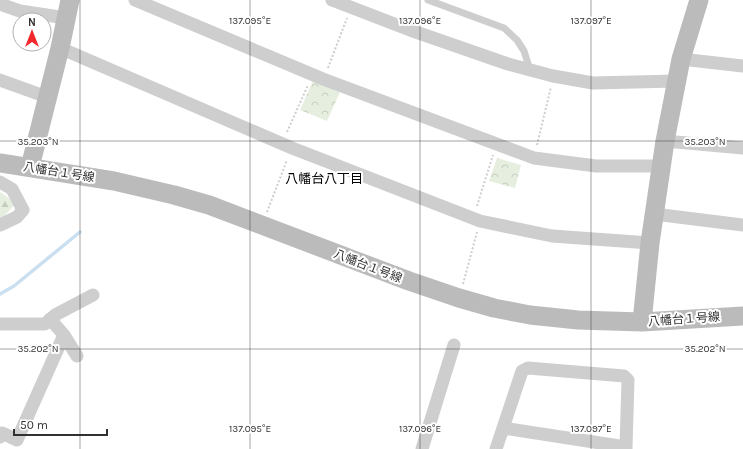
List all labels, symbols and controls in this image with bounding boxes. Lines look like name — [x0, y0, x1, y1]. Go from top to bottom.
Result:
north arrow — [12, 12, 52, 52]
text: 137.095°E — [229, 15, 271, 27]
text: 137.096°E — [399, 15, 441, 27]
text: 137.097°E — [570, 15, 612, 27]
text: N — [28, 16, 36, 29]
text: 35.203°N — [17, 136, 59, 148]
text: 35.203°N — [684, 136, 726, 148]
street label: 八幡台１号線 — [22, 159, 96, 185]
district label: 八幡台八丁目 — [285, 171, 363, 186]
street label: 八幡台１号線 — [332, 247, 404, 285]
street label: 八幡台１号線 — [648, 310, 720, 328]
text: 35.202°N — [17, 343, 59, 355]
text: 35.202°N — [684, 343, 726, 355]
scale bar — [14, 411, 107, 437]
text: 50 m — [20, 418, 48, 432]
text: 137.095°E — [229, 423, 271, 435]
text: 137.096°E — [399, 423, 441, 435]
text: 137.097°E — [570, 423, 612, 435]

